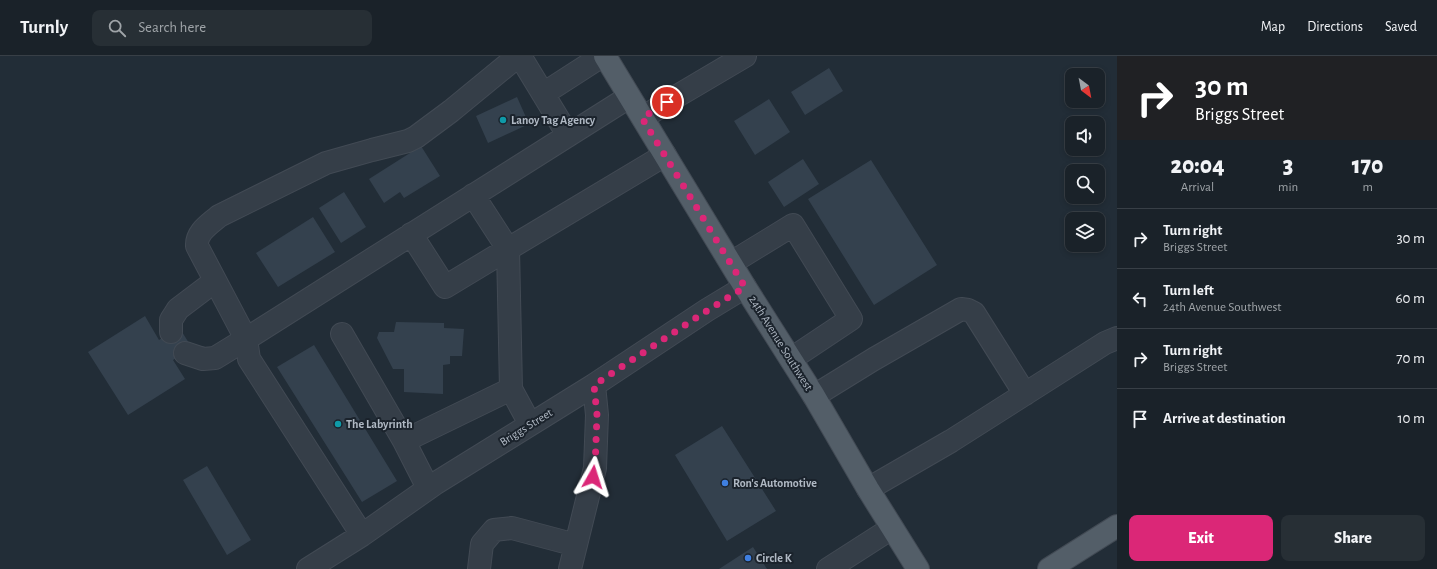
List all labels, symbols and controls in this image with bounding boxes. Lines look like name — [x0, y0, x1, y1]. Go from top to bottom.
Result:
search box — [92, 10, 372, 46]
icon: search — [106, 17, 128, 39]
text: Turnly — [20, 18, 68, 37]
text: Search here — [138, 20, 206, 35]
text: Map — [1261, 20, 1285, 34]
text: Directions — [1307, 20, 1363, 34]
text: Saved — [1385, 20, 1417, 34]
north arrow — [1065, 68, 1105, 108]
map controls — [1065, 68, 1105, 252]
icon: right — [1129, 72, 1181, 124]
text: 30 m — [1195, 73, 1248, 101]
pin — [650, 85, 684, 119]
icon: arrive — [656, 91, 678, 113]
text: Briggs Street — [1195, 106, 1284, 124]
place label: Lanoy Tag Agency — [511, 114, 596, 127]
marker: Lanoy Tag Agency — [498, 115, 508, 125]
button: sound — [1065, 116, 1105, 156]
text: 20:04 — [1170, 154, 1225, 178]
text: 3 — [1283, 154, 1293, 178]
text: 170 — [1352, 154, 1384, 178]
button: search — [1065, 164, 1105, 204]
text: Arrival — [1181, 181, 1214, 194]
text: min — [1278, 181, 1298, 194]
text: m — [1362, 181, 1373, 194]
button: layers — [1065, 212, 1105, 252]
text: Turn right — [1163, 223, 1222, 238]
icon: right — [1129, 228, 1151, 250]
text: 30 m — [1396, 231, 1425, 246]
text: Briggs Street — [1163, 241, 1227, 254]
text: Turn left — [1163, 283, 1214, 298]
icon: left — [1129, 288, 1151, 310]
text: 60 m — [1396, 291, 1425, 306]
street label: 24th Avenue Southwest — [747, 293, 815, 393]
text: 24th Avenue Southwest — [1163, 301, 1281, 314]
text: Turn right — [1163, 343, 1222, 358]
icon: right — [1129, 348, 1151, 370]
text: 70 m — [1396, 351, 1425, 366]
text: Briggs Street — [1163, 361, 1227, 374]
street label: Briggs Street — [498, 406, 555, 448]
icon: arrive — [1129, 408, 1151, 430]
text: Arrive at destination — [1163, 411, 1286, 426]
text: 10 m — [1397, 411, 1425, 426]
place label: The Labyrinth — [346, 418, 413, 431]
marker: The Labyrinth — [333, 419, 343, 429]
position arrow — [572, 456, 614, 498]
place label: Ron's Automotive — [733, 477, 817, 489]
marker: Ron's Automotive — [720, 478, 730, 488]
button: Exit — [1129, 515, 1273, 561]
button: Share — [1281, 515, 1425, 561]
place label: Circle K — [756, 552, 793, 564]
marker: Circle K — [743, 553, 753, 563]

